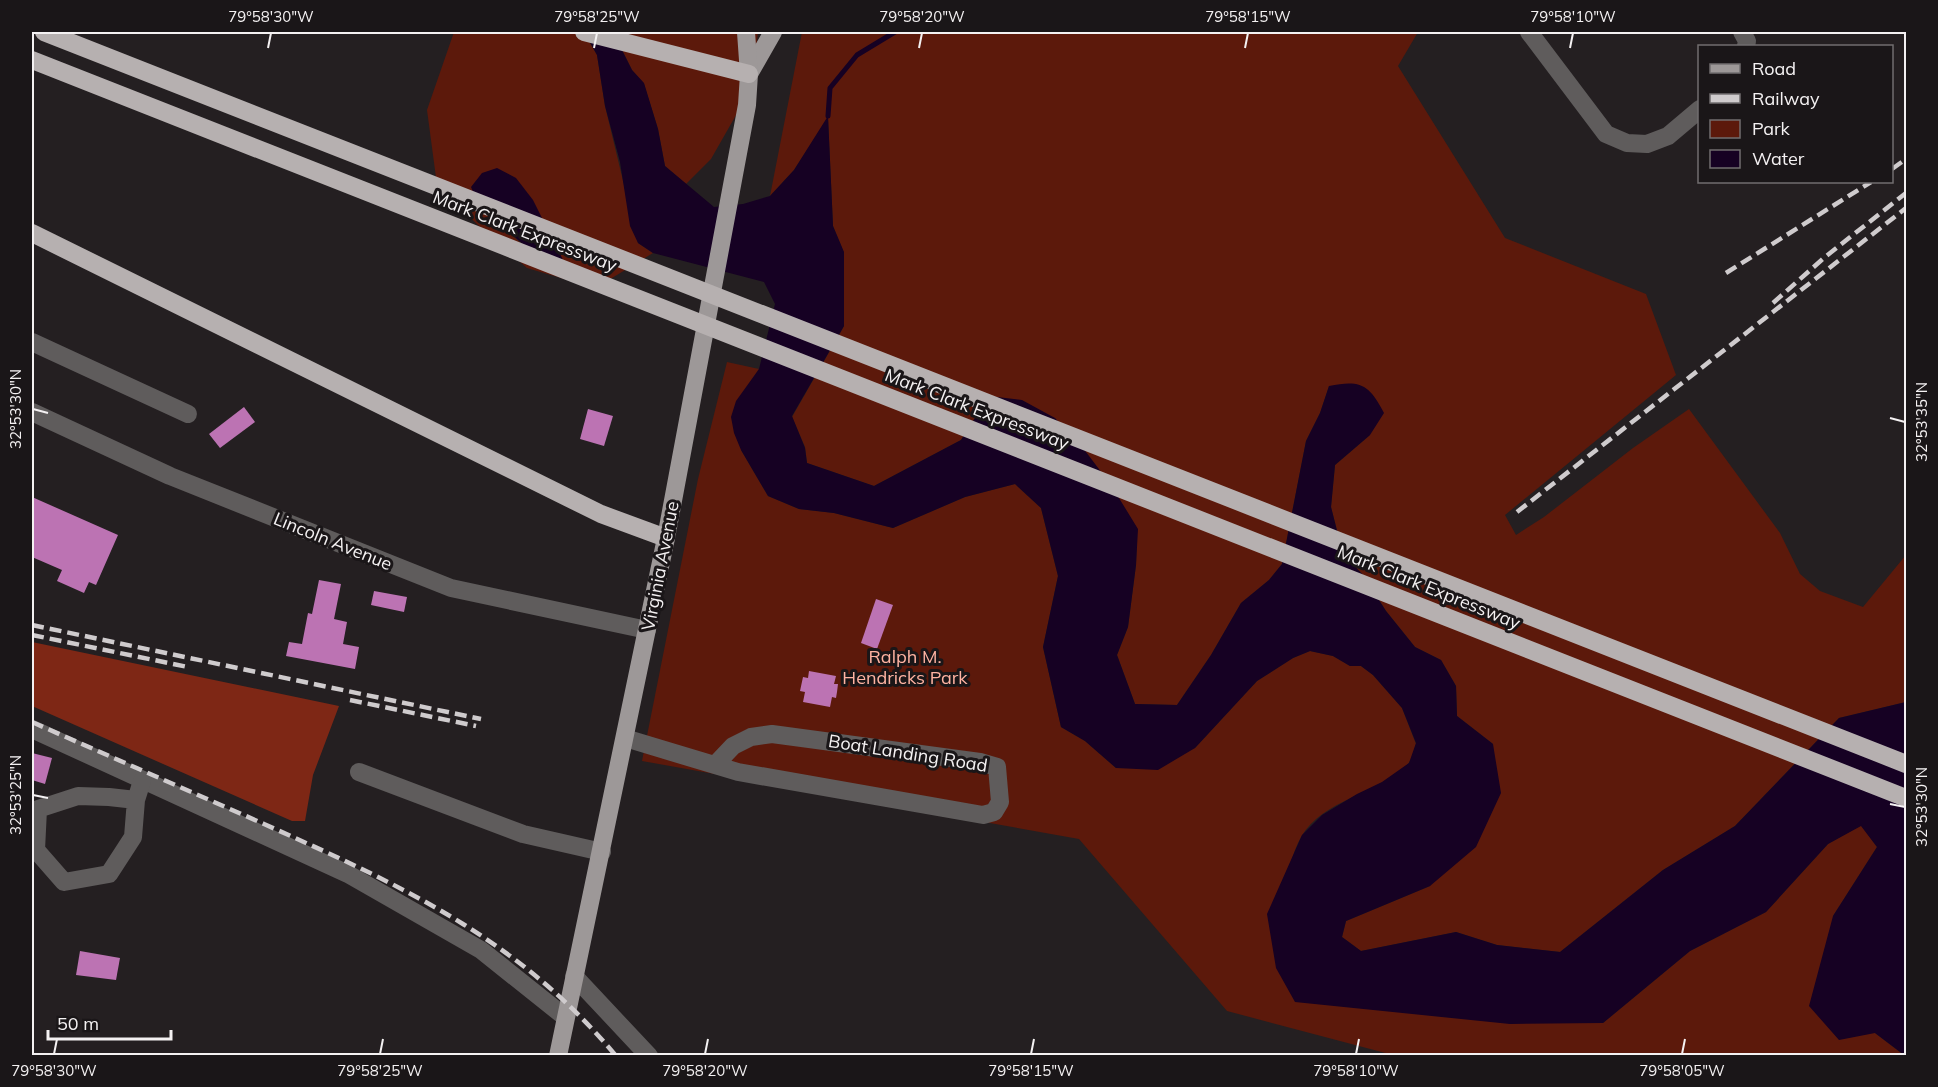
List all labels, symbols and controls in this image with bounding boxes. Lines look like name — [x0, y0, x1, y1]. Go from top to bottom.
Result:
text: 79°58'30"W — [228, 7, 314, 26]
text: 79°58'25"W — [554, 7, 640, 26]
text: 79°58'20"W — [879, 7, 965, 26]
text: 79°58'15"W — [1205, 7, 1291, 26]
text: 79°58'10"W — [1530, 7, 1616, 26]
legend — [1698, 45, 1893, 183]
text: Road — [1752, 57, 1796, 80]
text: Railway — [1752, 87, 1820, 110]
text: Park — [1752, 117, 1791, 140]
text: Water — [1752, 147, 1805, 170]
street label: Mark Clark Expressway — [430, 185, 621, 277]
street label: Mark Clark Expressway — [882, 363, 1073, 455]
text: 32°53'30"N — [6, 369, 25, 449]
text: 32°53'35"N — [1912, 382, 1931, 462]
street label: Virginia Avenue — [636, 499, 684, 633]
street label: Lincoln Avenue — [270, 507, 396, 575]
street label: Mark Clark Expressway — [1334, 540, 1524, 634]
park label: Ralph M. Hendricks Park — [842, 645, 968, 689]
street label: Boat Landing Road — [827, 729, 989, 777]
text: 32°53'25"N — [6, 755, 25, 835]
text: 32°53'30"N — [1912, 767, 1931, 847]
scale bar — [48, 1003, 171, 1041]
text: 50 m — [57, 1012, 99, 1035]
text: 79°58'30"W — [11, 1061, 97, 1080]
text: 79°58'25"W — [337, 1061, 423, 1080]
text: 79°58'20"W — [662, 1061, 748, 1080]
text: 79°58'15"W — [988, 1061, 1074, 1080]
text: 79°58'10"W — [1313, 1061, 1399, 1080]
text: 79°58'05"W — [1639, 1061, 1725, 1080]

